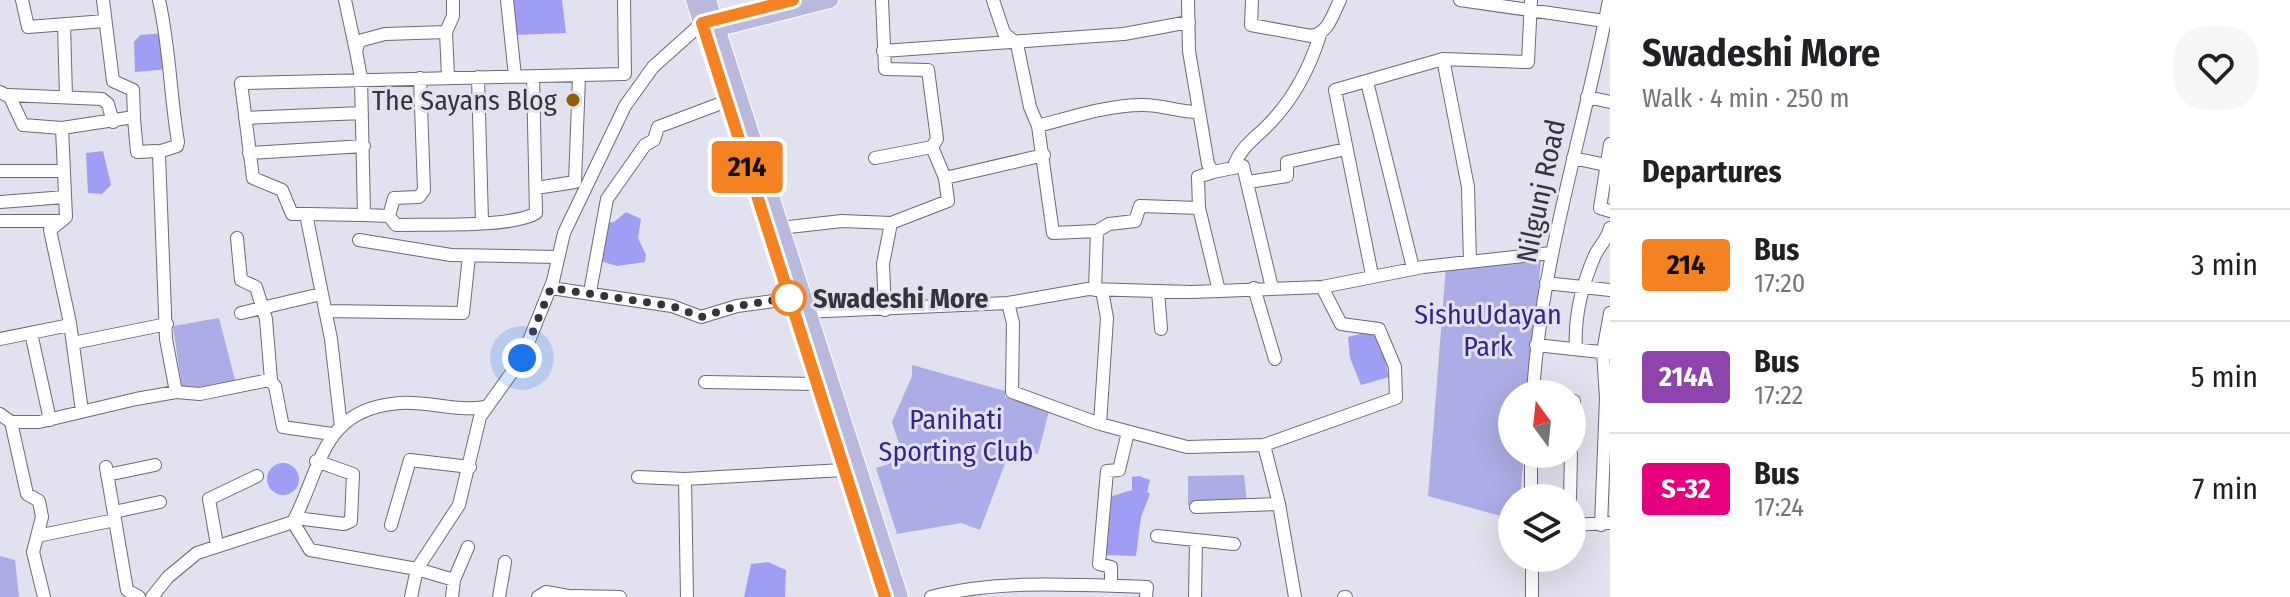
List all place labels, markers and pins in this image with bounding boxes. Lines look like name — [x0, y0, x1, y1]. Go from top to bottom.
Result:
place label: The Sayans Blog — [372, 84, 558, 117]
marker: The Sayans Blog — [564, 91, 582, 109]
marker: Swadeshi More — [772, 281, 806, 315]
place label: Swadeshi More — [813, 282, 988, 315]

